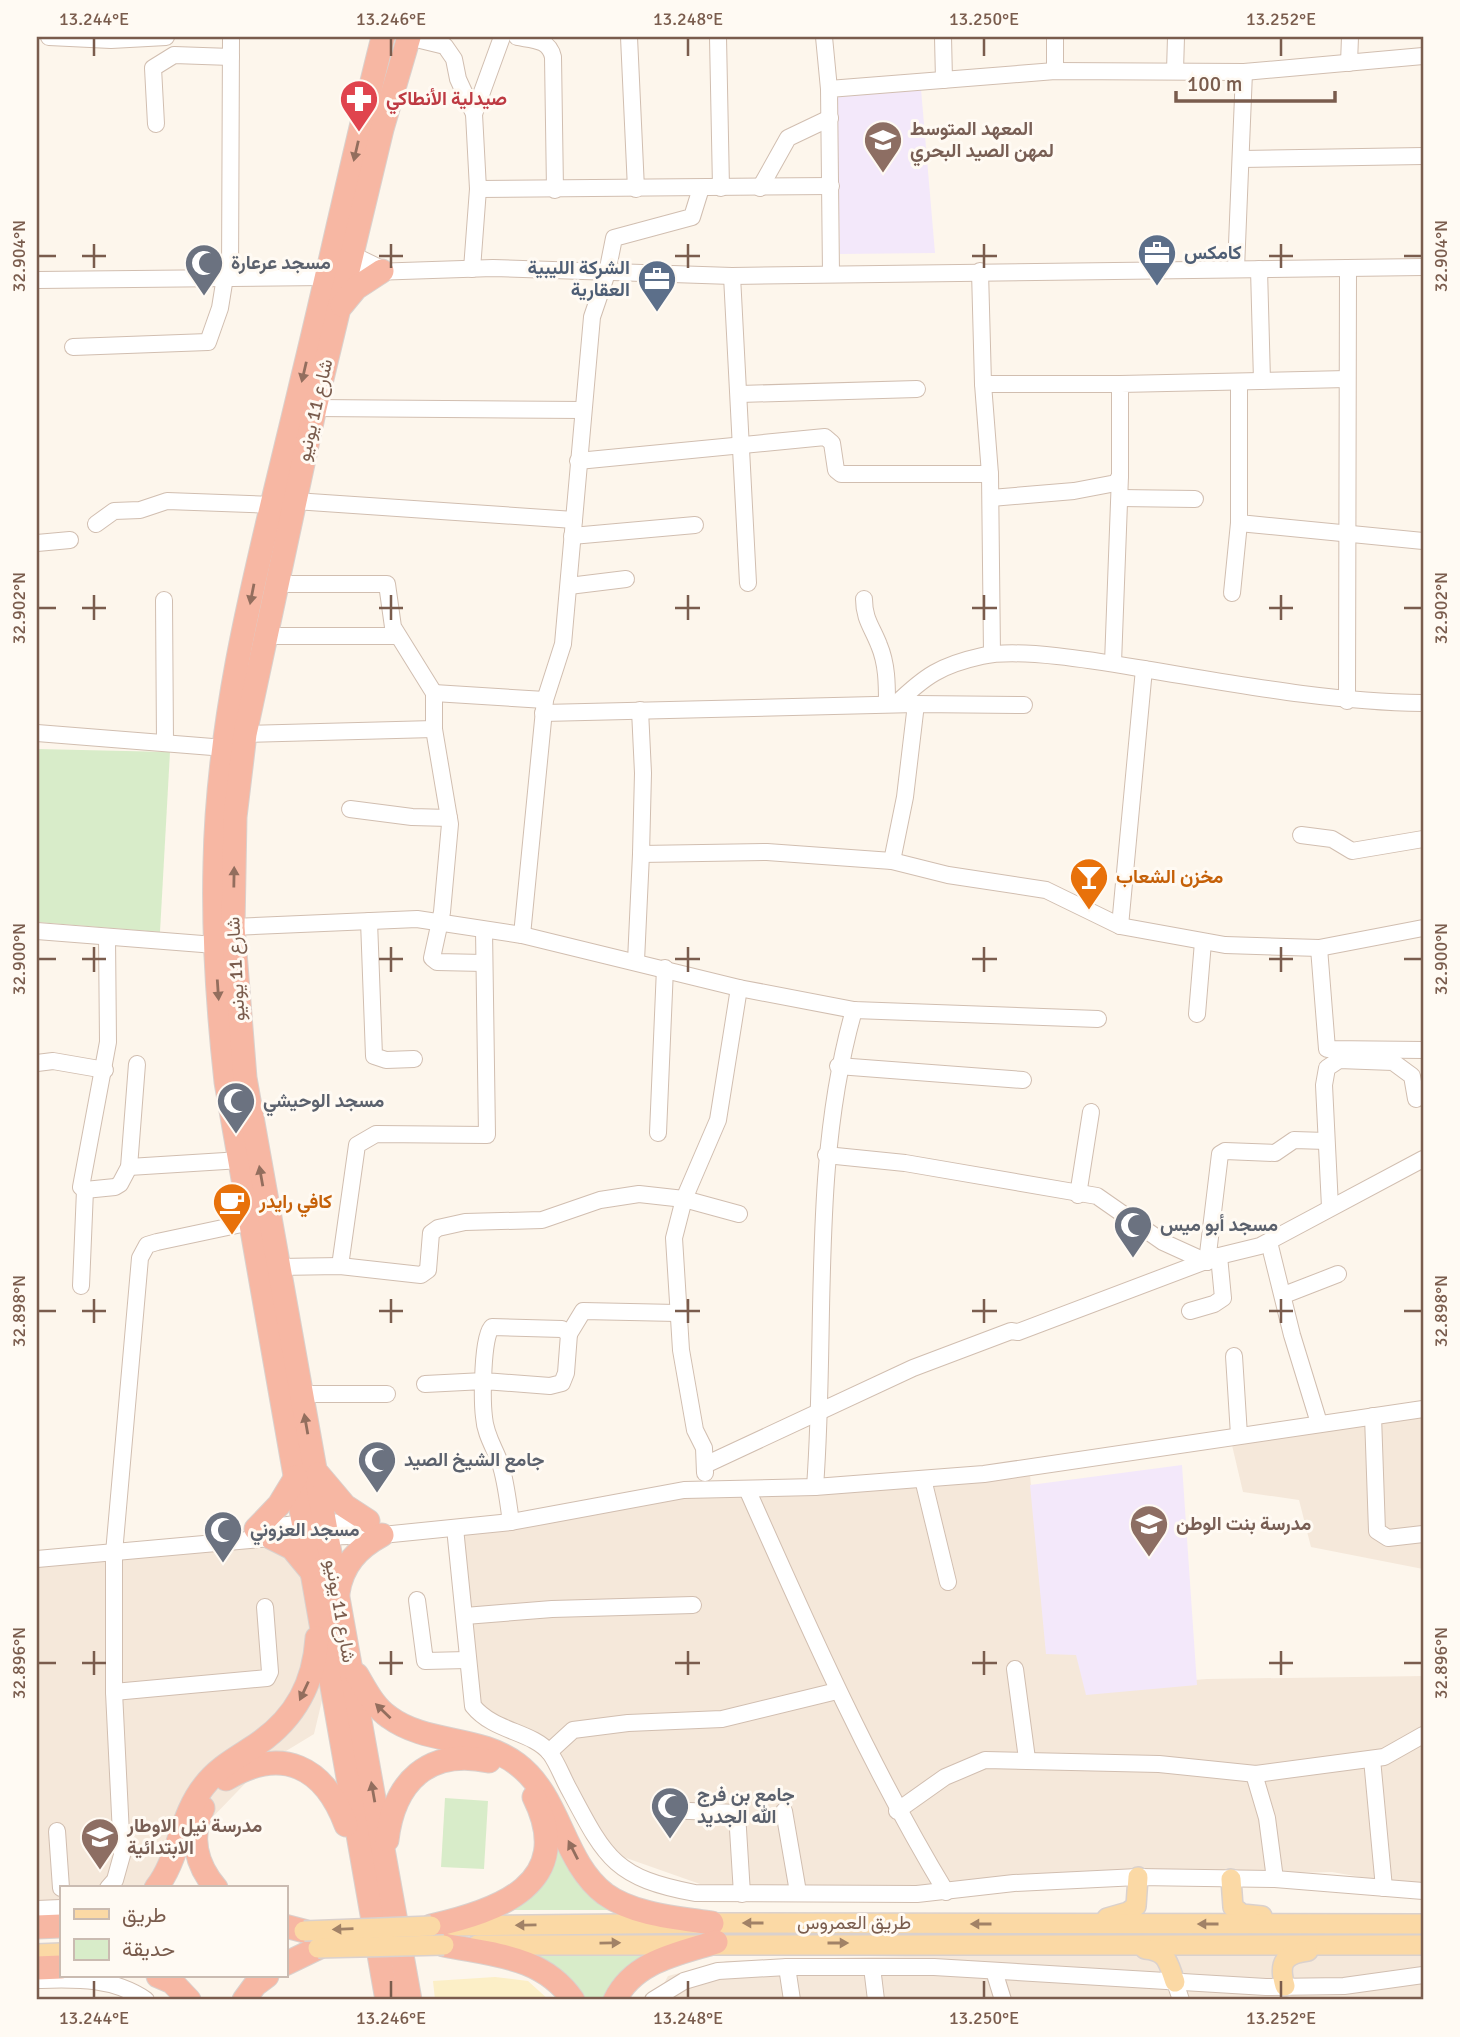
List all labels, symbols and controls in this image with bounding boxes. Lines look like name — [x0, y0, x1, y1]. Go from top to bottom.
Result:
text: 13.244°E — [59, 8, 129, 30]
text: 13.246°E — [356, 8, 426, 30]
text: 13.248°E — [653, 8, 723, 30]
text: 13.250°E — [949, 8, 1019, 30]
text: 13.252°E — [1246, 8, 1316, 30]
scale bar — [1176, 60, 1336, 104]
text: 100 m — [1187, 71, 1242, 97]
pharmacy icon: صيدلية الأنطاكي — [338, 78, 380, 133]
place label: صيدلية الأنطاكي — [386, 87, 507, 115]
place label: المعهد المتوسط لمهن الصيد البحري — [910, 117, 1054, 167]
school or university icon: المعهد المتوسط لمهن الصيد البحري — [862, 119, 904, 174]
one-way arrow — [350, 140, 361, 162]
text: 32.904°N — [8, 220, 30, 292]
text: 32.904°N — [1430, 220, 1452, 292]
office icon: كامكس — [1136, 232, 1178, 287]
place label: كامكس — [1184, 241, 1242, 265]
mosque icon: مسجد عرعارة — [183, 242, 225, 297]
place label: مسجد عرعارة — [231, 251, 331, 275]
place label: الشركة الليبية العقارية — [527, 256, 630, 302]
office icon: الشركة الليبية العقارية — [636, 258, 678, 313]
street label: شارع 11 يونيو — [292, 356, 338, 464]
one-way arrow — [298, 362, 309, 384]
text: 32.902°N — [8, 572, 30, 644]
text: 32.902°N — [1430, 572, 1452, 644]
one-way arrow — [247, 583, 258, 605]
bar icon: مخزن الشعاب — [1068, 856, 1110, 911]
one-way arrow — [228, 865, 240, 887]
place label: مخزن الشعاب — [1116, 865, 1223, 889]
street label: شارع 11 يونيو — [221, 916, 251, 1022]
text: 32.900°N — [8, 923, 30, 995]
text: 32.900°N — [1430, 923, 1452, 995]
one-way arrow — [213, 979, 224, 1001]
mosque icon: مسجد الوحيشي — [215, 1080, 257, 1135]
place label: مسجد الوحيشي — [263, 1089, 384, 1117]
one-way arrow — [255, 1165, 266, 1187]
cafe icon: كافي رايدر — [211, 1181, 253, 1236]
place label: كافي رايدر — [258, 1190, 333, 1218]
mosque icon: مسجد أبو ميس — [1112, 1204, 1154, 1259]
place label: مسجد أبو ميس — [1160, 1213, 1278, 1237]
text: 32.898°N — [8, 1275, 30, 1347]
text: 32.898°N — [1430, 1275, 1452, 1347]
one-way arrow — [300, 1413, 311, 1435]
mosque icon: جامع الشيخ الصيد — [356, 1439, 398, 1494]
place label: جامع الشيخ الصيد — [404, 1448, 545, 1473]
school or university icon: مدرسة بنت الوطن — [1128, 1503, 1170, 1558]
mosque icon: مسجد العزوني — [202, 1509, 244, 1564]
place label: مدرسة بنت الوطن — [1176, 1512, 1311, 1536]
place label: مسجد العزوني — [250, 1518, 360, 1546]
street label: شارع 11 يونيو — [319, 1558, 361, 1664]
text: 32.896°N — [8, 1627, 30, 1699]
text: 32.896°N — [1430, 1627, 1452, 1699]
one-way arrow — [299, 1681, 310, 1701]
one-way arrow — [374, 1702, 391, 1719]
one-way arrow — [367, 1781, 378, 1803]
place label: جامع بن فرج الله الجديد — [697, 1783, 795, 1829]
mosque icon: جامع بن فرج الله الجديد — [649, 1785, 691, 1840]
place label: مدرسة نيل الاوطار الابتدائية — [126, 1814, 262, 1860]
school or university icon: مدرسة نيل الاوطار الابتدائية — [79, 1816, 121, 1871]
one-way arrow — [567, 1840, 579, 1860]
legend — [60, 1886, 287, 1978]
text: طريق — [122, 1902, 167, 1928]
street label: طريق العمروس — [797, 1911, 911, 1935]
one-way arrow — [742, 1917, 764, 1929]
one-way arrow — [969, 1918, 991, 1930]
one-way arrow — [1197, 1918, 1219, 1930]
one-way arrow — [514, 1919, 536, 1931]
one-way arrow — [332, 1924, 354, 1935]
text: حديقة — [122, 1936, 175, 1962]
one-way arrow — [600, 1937, 622, 1949]
one-way arrow — [827, 1937, 849, 1949]
text: 13.244°E — [59, 2007, 129, 2029]
text: 13.246°E — [356, 2007, 426, 2029]
text: 13.248°E — [653, 2007, 723, 2029]
text: 13.250°E — [949, 2007, 1019, 2029]
text: 13.252°E — [1246, 2007, 1316, 2029]

